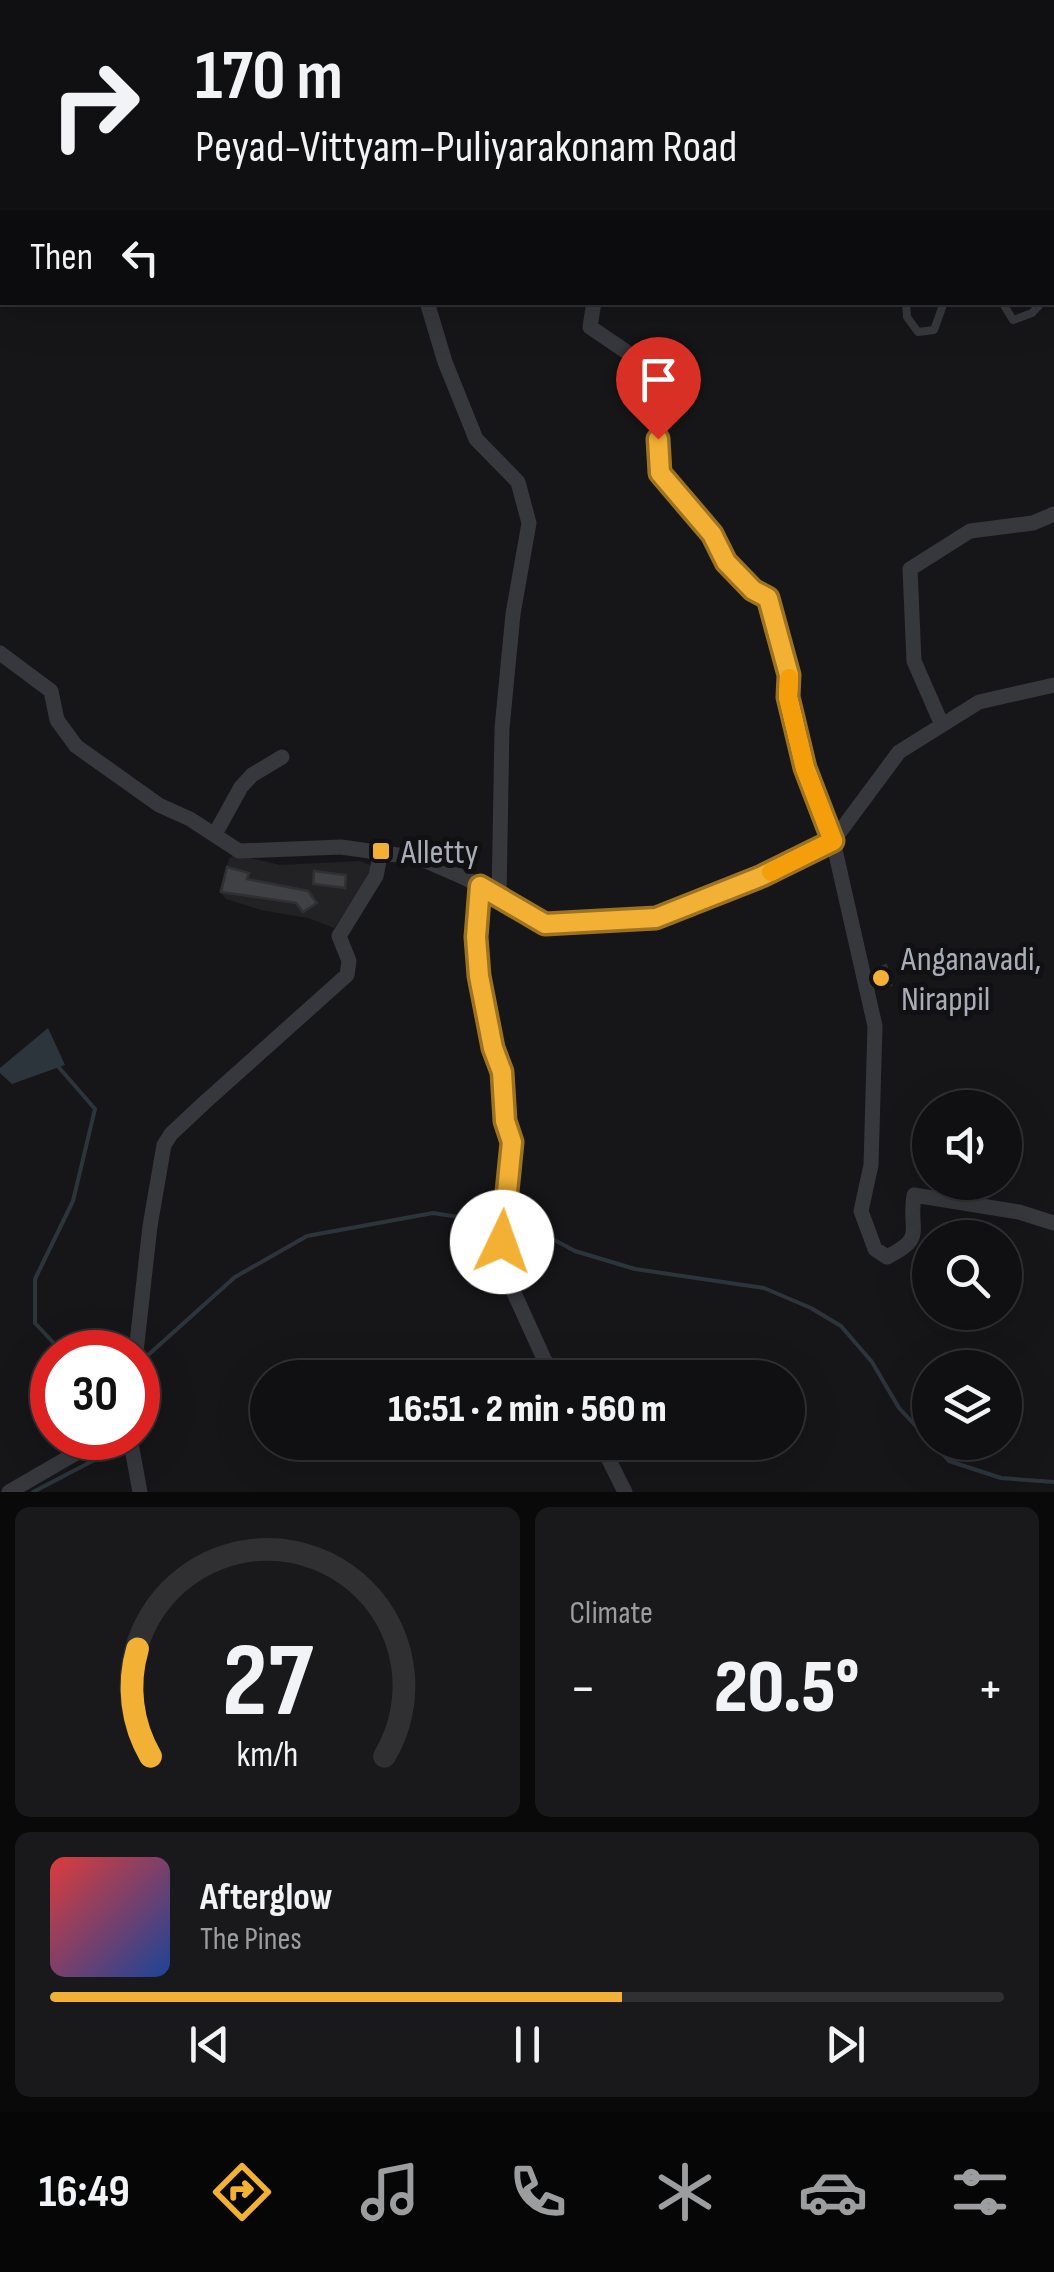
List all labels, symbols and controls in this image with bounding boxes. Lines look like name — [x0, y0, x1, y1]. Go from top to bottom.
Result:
text: 170 m — [195, 35, 343, 119]
icon: right — [30, 40, 160, 170]
text: Peyad-Vittyam-Puliyarakonam Road — [195, 120, 737, 175]
icon: left — [113, 230, 168, 285]
text: Then — [30, 235, 93, 280]
pin — [616, 337, 701, 440]
icon: arrive — [631, 352, 686, 407]
place label: Alletty — [400, 831, 478, 874]
marker: Alletty — [370, 840, 392, 862]
place label: Anganavadi, Nirappil — [900, 938, 1041, 1021]
marker: Anganavadi, Nirappil — [870, 967, 892, 989]
map controls — [912, 1090, 1022, 1460]
button: sound — [912, 1090, 1022, 1200]
position arrow — [450, 1190, 554, 1294]
button: search — [912, 1220, 1022, 1330]
speed limit sign: 30 — [30, 1330, 160, 1460]
button: layers — [912, 1350, 1022, 1460]
text: 16:51 · 2 min · 560 m — [388, 1387, 667, 1432]
text: Climate — [570, 1594, 653, 1633]
text: 27 — [222, 1620, 313, 1745]
text: 20.5° — [714, 1643, 860, 1734]
text: − — [570, 1656, 596, 1723]
text: + — [977, 1656, 1004, 1723]
text: km/h — [236, 1734, 298, 1777]
text: Afterglow — [200, 1875, 333, 1920]
text: The Pines — [200, 1920, 302, 1959]
icon: previous — [182, 2017, 237, 2072]
icon: pause — [500, 2017, 555, 2072]
icon: next — [818, 2017, 873, 2072]
icon: directions — [207, 2157, 277, 2227]
icon: music — [355, 2157, 425, 2227]
icon: phone — [503, 2157, 573, 2227]
icon: climate — [650, 2157, 720, 2227]
icon: car — [798, 2157, 868, 2227]
icon: filters — [945, 2157, 1015, 2227]
text: 16:49 — [39, 2165, 130, 2220]

